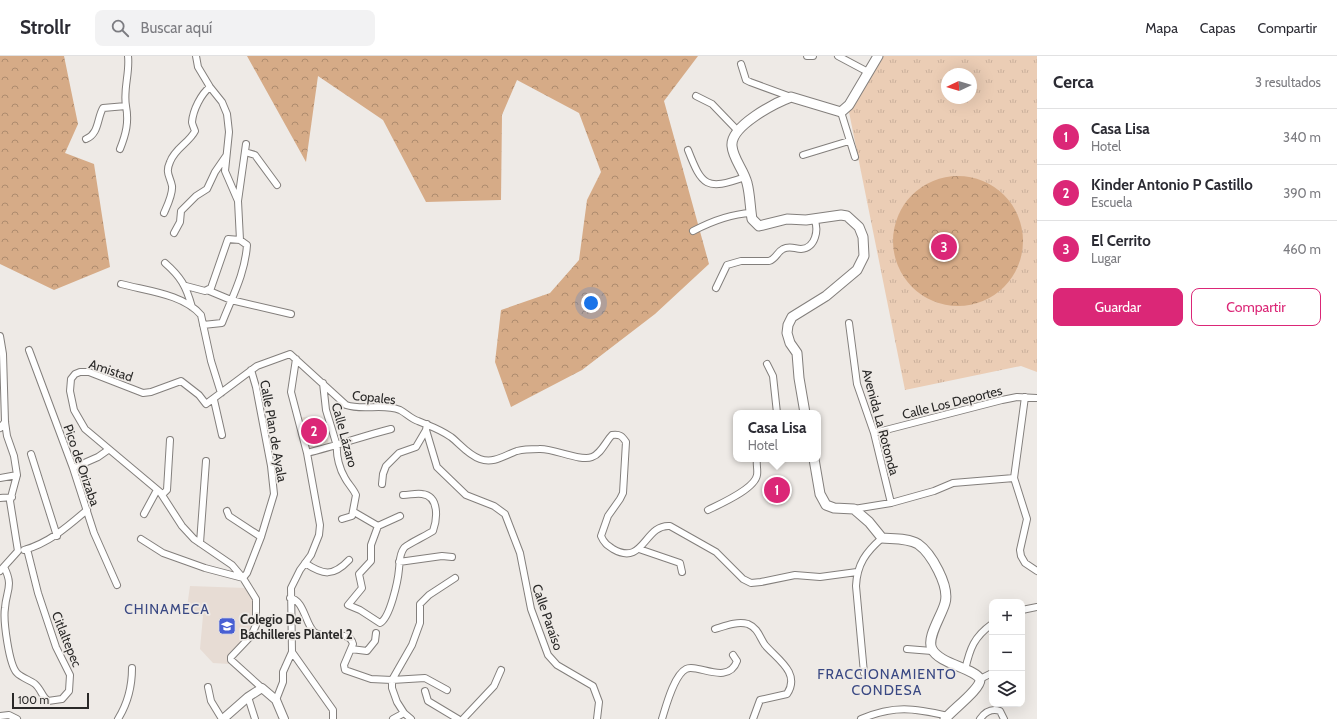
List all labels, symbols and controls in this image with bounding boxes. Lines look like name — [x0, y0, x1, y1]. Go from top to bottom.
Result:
search box — [95, 10, 375, 46]
text: Strollr — [20, 16, 71, 39]
icon: search — [109, 17, 131, 39]
text: Buscar aquí — [141, 19, 212, 37]
text: Mapa — [1145, 19, 1178, 37]
text: Capas — [1200, 19, 1236, 37]
text: Compartir — [1258, 19, 1317, 37]
north arrow — [941, 68, 977, 104]
text: Cerca — [1053, 72, 1094, 92]
text: 3 resultados — [1255, 74, 1321, 90]
text: Casa Lisa — [1091, 120, 1150, 138]
text: 1 — [1064, 129, 1068, 145]
text: 340 m — [1283, 129, 1321, 145]
text: Hotel — [1091, 138, 1121, 154]
text: Kinder Antonio P Castillo — [1091, 176, 1253, 194]
text: 2 — [1063, 185, 1069, 201]
text: 390 m — [1283, 185, 1321, 201]
text: Escuela — [1091, 194, 1132, 210]
pin: 3 — [931, 232, 957, 262]
text: El Cerrito — [1091, 232, 1151, 250]
text: 3 — [1062, 241, 1070, 257]
text: 460 m — [1283, 241, 1321, 257]
text: Lugar — [1091, 250, 1121, 266]
button: Guardar — [1053, 288, 1183, 326]
button: Compartir — [1191, 288, 1321, 326]
your location — [581, 293, 601, 313]
street label: Amistad — [87, 355, 135, 385]
street label: Avenida La Rotonda — [859, 367, 903, 478]
street label: Calle Plan de Ayala — [257, 379, 291, 484]
street label: Calle Los Deportes — [900, 382, 1004, 422]
street label: Copales — [352, 387, 397, 407]
street label: Calle Lázaro — [329, 401, 361, 469]
popup — [733, 410, 821, 462]
pin: 2 — [301, 416, 327, 446]
text: Casa Lisa — [748, 419, 806, 437]
street label: Pico de Orizaba — [61, 422, 104, 509]
text: Hotel — [748, 437, 778, 453]
pin: 1 — [764, 475, 790, 505]
street label: Calle Paraíso — [529, 582, 567, 652]
map controls — [989, 599, 1025, 707]
button: + — [989, 599, 1025, 635]
district label: CHINAMECA — [124, 600, 210, 618]
street label: Citlaltepec — [49, 609, 85, 669]
place label: Colegio De Bachilleres Plantel 2 — [240, 611, 353, 642]
school or university icon: Colegio De Bachilleres Plantel 2 — [217, 616, 237, 636]
button: − — [989, 635, 1025, 671]
district label: FRACCIONAMIENTO CONDESA — [817, 665, 957, 699]
button: layers — [989, 671, 1025, 707]
scale bar — [12, 691, 89, 710]
text: 100 m — [18, 693, 49, 707]

